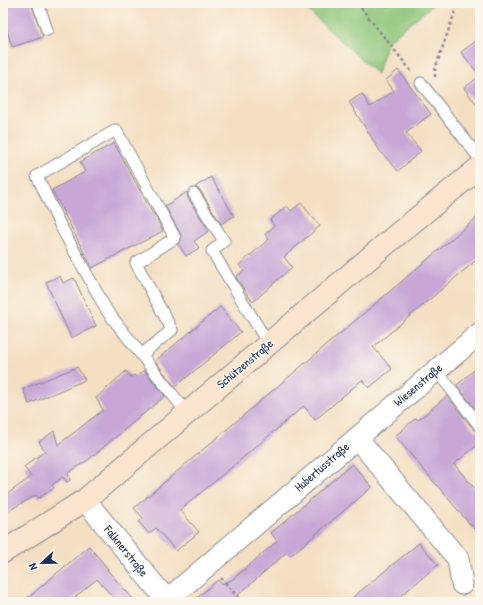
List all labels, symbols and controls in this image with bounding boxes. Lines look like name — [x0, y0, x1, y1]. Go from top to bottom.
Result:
street label: Schützenstraße — [213, 335, 277, 392]
street label: Wiesenstraße — [390, 359, 446, 410]
street label: Hubertusstraße — [291, 438, 353, 495]
street label: Falknerstraße — [100, 521, 152, 580]
north arrow — [22, 543, 62, 583]
text: N — [25, 561, 40, 572]

